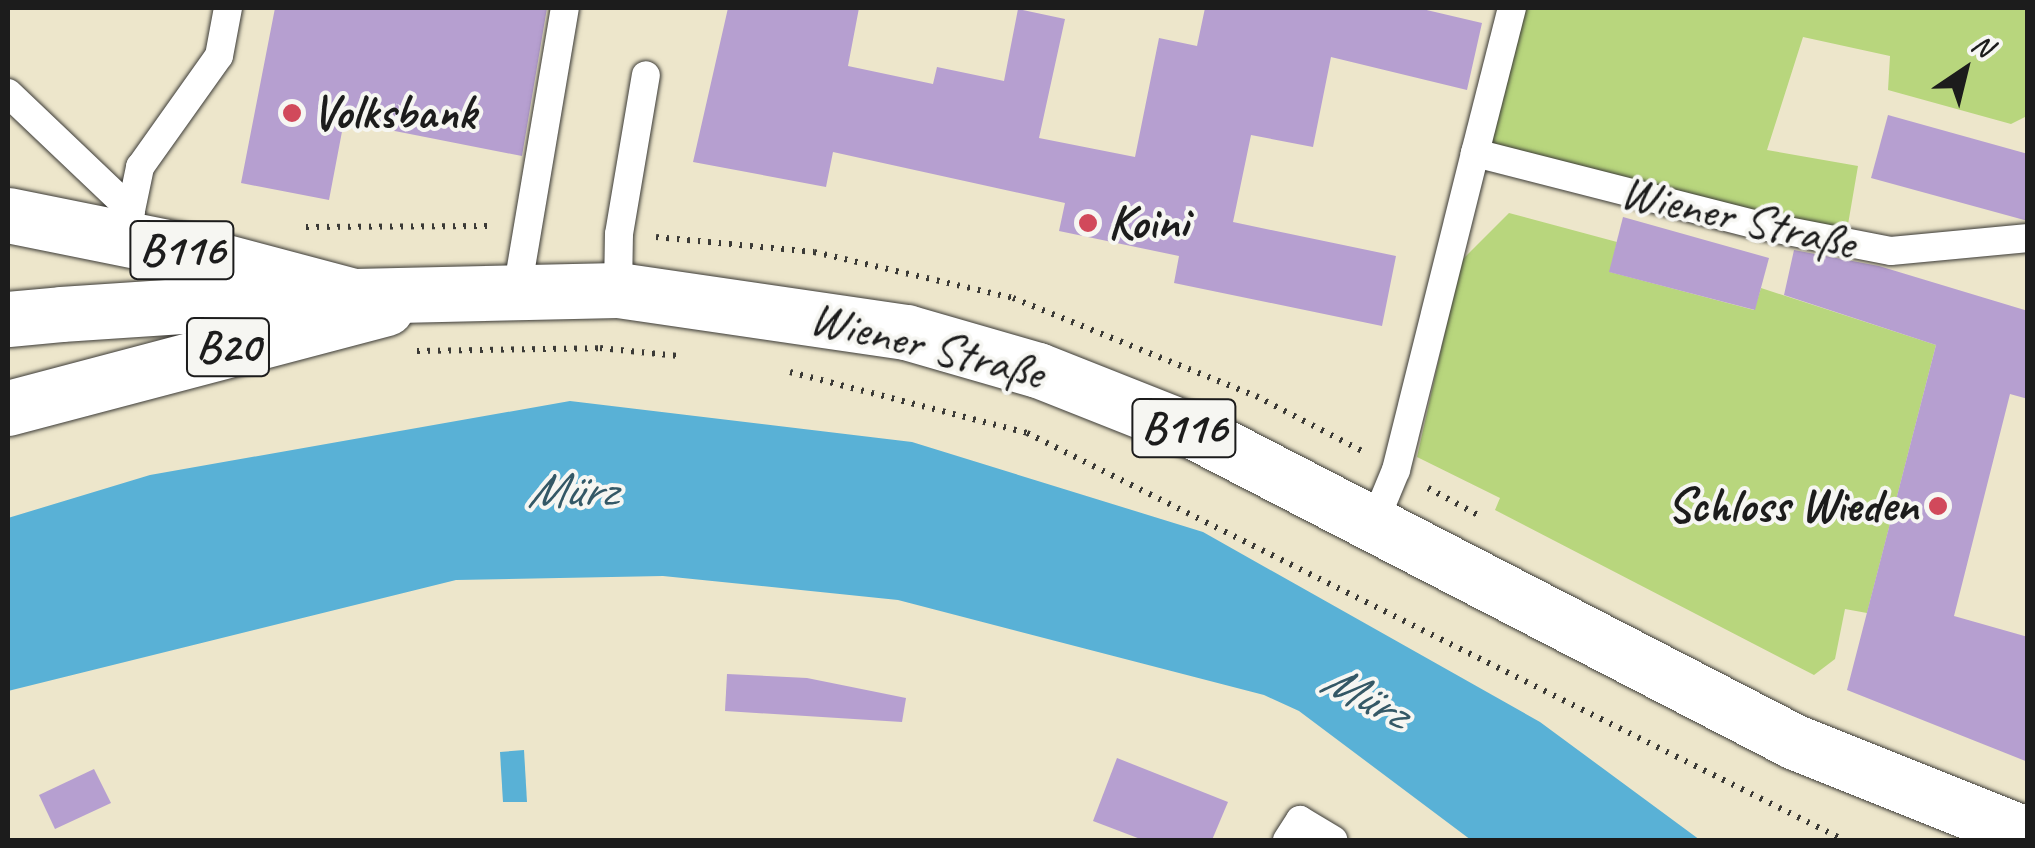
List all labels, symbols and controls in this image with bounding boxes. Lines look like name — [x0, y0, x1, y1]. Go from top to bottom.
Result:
north arrow — [1915, 20, 2015, 120]
text: N — [1965, 26, 2000, 64]
place label: Volksbank — [312, 84, 476, 142]
marker: Volksbank — [281, 102, 303, 124]
street label: Wiener Straße — [1615, 162, 1861, 272]
place label: Koini — [1108, 194, 1188, 252]
road number: B116 — [127, 210, 237, 290]
marker: Koini — [1077, 212, 1099, 234]
street label: Wiener Straße — [804, 288, 1050, 402]
road number: B20 — [186, 307, 270, 387]
road number: B116 — [1129, 388, 1239, 468]
water label: Mürz — [527, 460, 615, 520]
place label: Schloss Wieden — [1666, 477, 1918, 535]
marker: Schloss Wieden — [1927, 495, 1949, 517]
water label: Mürz — [1312, 648, 1418, 742]

